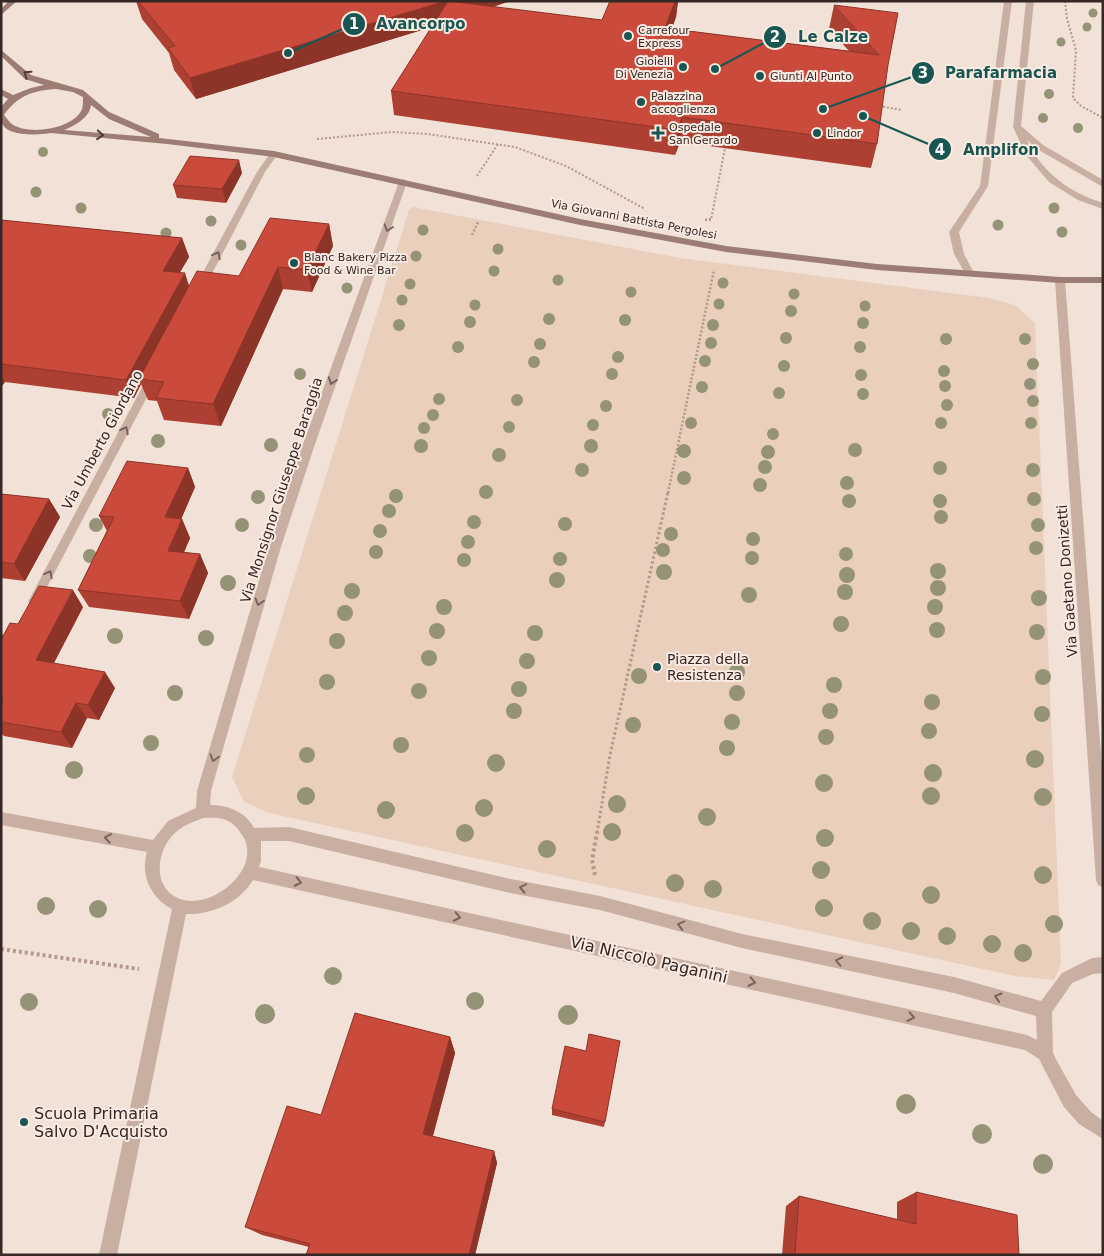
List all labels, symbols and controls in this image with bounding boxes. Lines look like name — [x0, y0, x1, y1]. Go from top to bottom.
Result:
callout: Avancorpo — [342, 9, 476, 39]
text: 1 — [349, 15, 359, 33]
text: Avancorpo — [376, 15, 466, 33]
callout: Le Calze — [763, 22, 878, 52]
place label: Carrefour Express — [638, 24, 690, 50]
text: 2 — [770, 28, 780, 46]
text: Le Calze — [798, 28, 868, 46]
marker: Carrefour Express — [622, 30, 634, 42]
place label: Gioielli Di Venezia — [615, 55, 673, 81]
callout: Parafarmacia — [910, 58, 1067, 88]
marker: Gioielli Di Venezia — [677, 61, 689, 73]
text: 3 — [918, 64, 928, 82]
text: Parafarmacia — [945, 64, 1057, 82]
marker: Giunti Al Punto — [754, 70, 766, 82]
place label: Giunti Al Punto — [770, 70, 852, 83]
one-way arrow — [23, 71, 33, 80]
place label: Palazzina accoglienza — [651, 90, 716, 116]
marker: Palazzina accoglienza — [635, 96, 647, 108]
place label: Ospedale San Gerardo — [669, 121, 738, 147]
marker: Ospedale San Gerardo — [651, 126, 665, 140]
marker: Lindor — [811, 127, 823, 139]
place label: Lindor — [827, 127, 862, 140]
one-way arrow — [96, 129, 104, 140]
callout: Amplifon — [928, 134, 1048, 164]
text: 4 — [935, 141, 945, 159]
text: Amplifon — [963, 141, 1039, 159]
street label: Via Giovanni Battista Pergolesi — [550, 197, 718, 242]
one-way arrow — [383, 224, 393, 232]
place label: Blanc Bakery Pizza Food & Wine Bar — [304, 251, 407, 277]
one-way arrow — [211, 252, 221, 261]
marker: Blanc Bakery Pizza Food & Wine Bar — [288, 257, 300, 269]
street label: Via Umberto Giordano — [58, 368, 146, 512]
street label: Via Monsignor Giuseppe Baraggia — [237, 375, 325, 605]
one-way arrow — [328, 376, 338, 385]
one-way arrow — [119, 426, 129, 435]
street label: Via Gaetano Donizetti — [1054, 504, 1080, 658]
one-way arrow — [43, 570, 53, 579]
one-way arrow — [255, 597, 265, 605]
place label: Piazza della Resistenza — [667, 651, 749, 683]
marker: Piazza della Resistenza — [651, 661, 663, 673]
one-way arrow — [209, 753, 219, 761]
one-way arrow — [104, 834, 112, 844]
one-way arrow — [294, 877, 302, 887]
one-way arrow — [518, 884, 527, 894]
one-way arrow — [452, 911, 461, 922]
one-way arrow — [677, 920, 685, 930]
street label: Via Niccolò Paganini — [568, 932, 729, 987]
one-way arrow — [835, 956, 844, 967]
one-way arrow — [748, 977, 757, 987]
one-way arrow — [993, 992, 1002, 1003]
one-way arrow — [906, 1012, 915, 1022]
place label: Scuola Primaria Salvo D'Acquisto — [34, 1104, 168, 1141]
marker: Scuola Primaria Salvo D'Acquisto — [18, 1116, 30, 1128]

